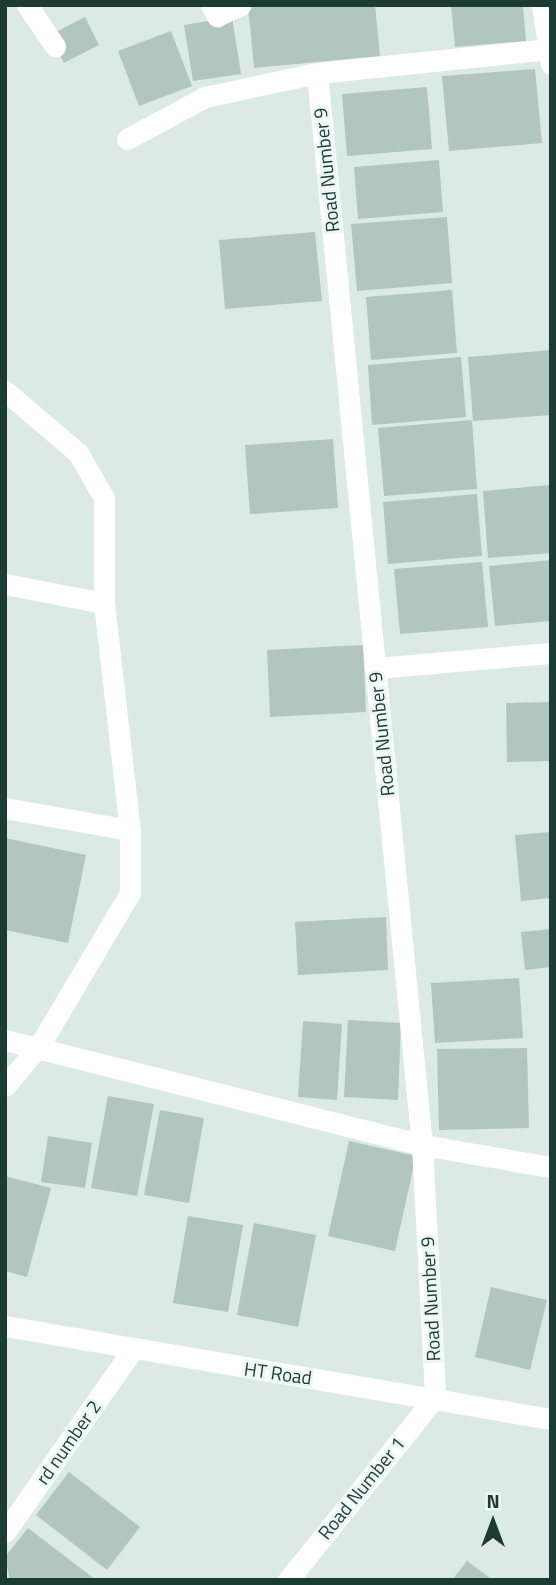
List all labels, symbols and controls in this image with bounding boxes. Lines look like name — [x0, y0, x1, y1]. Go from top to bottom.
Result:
street label: Road Number 9 — [308, 107, 344, 233]
street label: Road Number 9 — [363, 671, 399, 797]
street label: Road Number 9 — [415, 1236, 445, 1362]
street label: HT Road — [243, 1357, 313, 1389]
street label: rd number 2 — [31, 1395, 105, 1489]
street label: Road Number 1 — [313, 1432, 409, 1544]
text: N — [486, 1486, 500, 1515]
north arrow — [458, 1487, 528, 1557]

